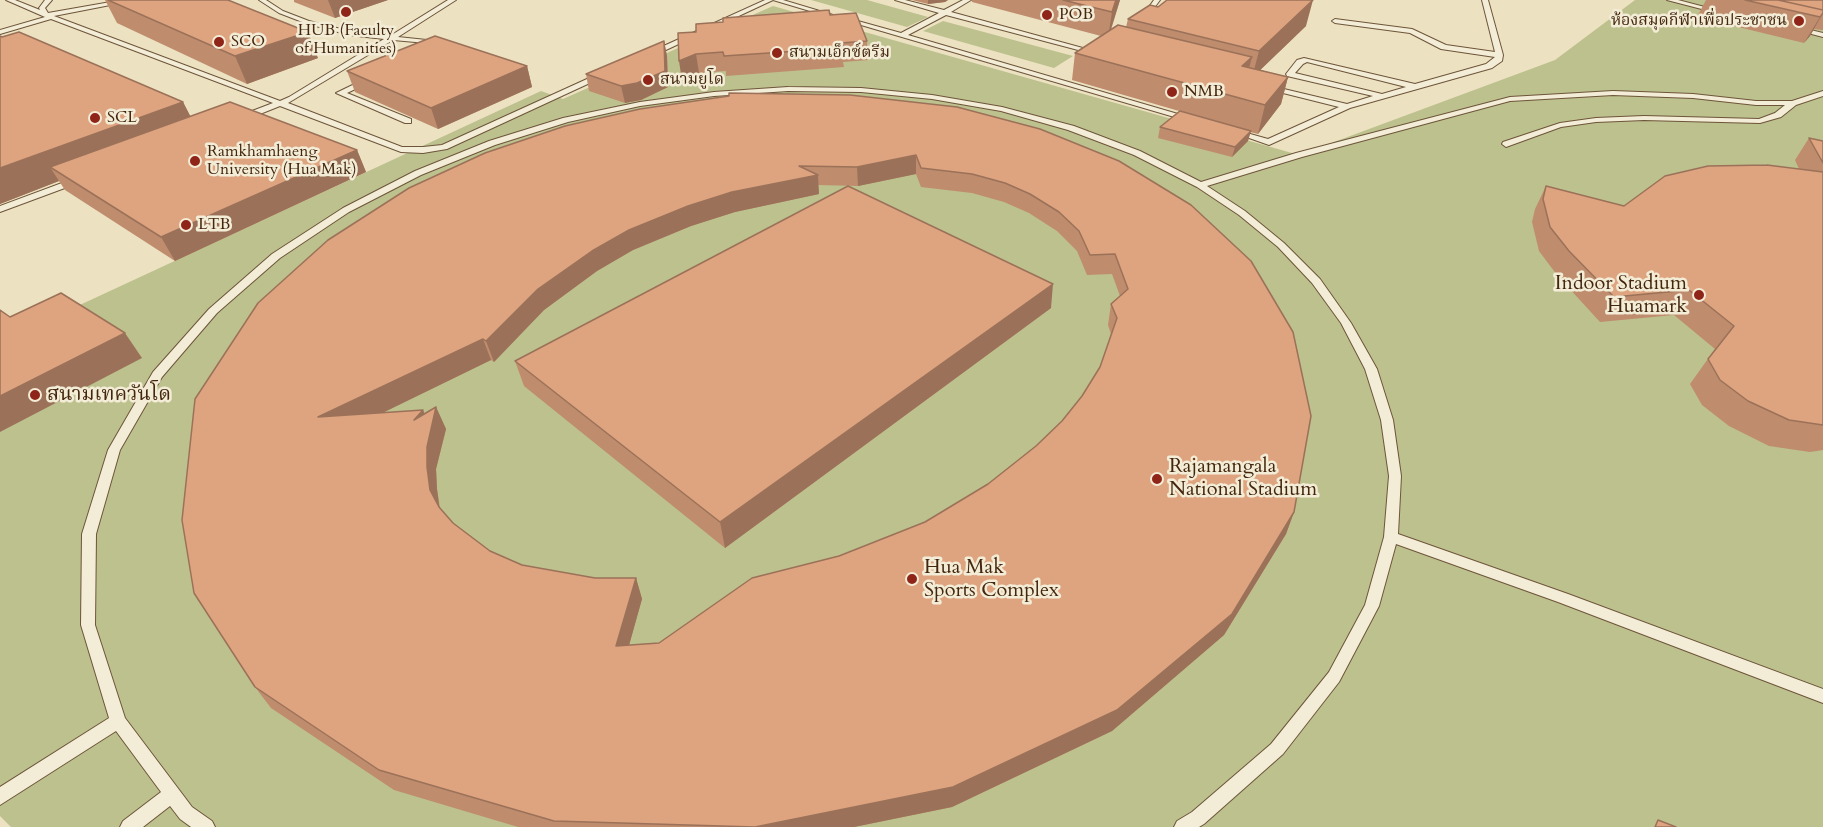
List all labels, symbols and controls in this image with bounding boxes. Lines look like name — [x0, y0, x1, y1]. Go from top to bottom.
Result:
marker: HUB (Faculty of Humanities) — [339, 5, 353, 19]
place label: POB — [1059, 5, 1093, 25]
marker: POB — [1040, 8, 1054, 22]
place label: ห้องสมุดกีฬาเพื่อประชาชน — [1611, 11, 1787, 31]
marker: ห้องสมุดกีฬาเพื่อประชาชน — [1792, 14, 1806, 28]
place label: HUB (Faculty of Humanities) — [295, 21, 397, 59]
place label: SCO — [231, 32, 265, 52]
marker: SCO — [212, 35, 226, 49]
place label: สนามเอ็กซ์ตรีม — [789, 43, 890, 63]
marker: สนามเอ็กซ์ตรีม — [770, 46, 784, 60]
place label: สนามยูโด — [660, 70, 724, 90]
marker: สนามยูโด — [641, 73, 655, 87]
place label: NMB — [1184, 82, 1224, 102]
marker: NMB — [1165, 85, 1179, 99]
place label: SCL — [107, 108, 137, 128]
marker: SCL — [88, 111, 102, 125]
place label: Ramkhamhaeng University (Hua Mak) — [207, 142, 357, 180]
marker: Ramkhamhaeng University (Hua Mak) — [188, 154, 202, 168]
place label: LTB — [198, 215, 230, 235]
marker: LTB — [179, 218, 193, 232]
place label: Indoor Stadium Huamark — [1555, 272, 1687, 319]
marker: Indoor Stadium Huamark — [1692, 288, 1706, 302]
place label: สนามเทควันโด — [47, 383, 171, 407]
marker: สนามเทควันโด — [28, 388, 42, 402]
place label: Rajamangala National Stadium — [1169, 455, 1317, 502]
marker: Rajamangala National Stadium — [1150, 472, 1164, 486]
place label: Hua Mak Sports Complex — [924, 556, 1059, 603]
marker: Hua Mak Sports Complex — [905, 572, 919, 586]

